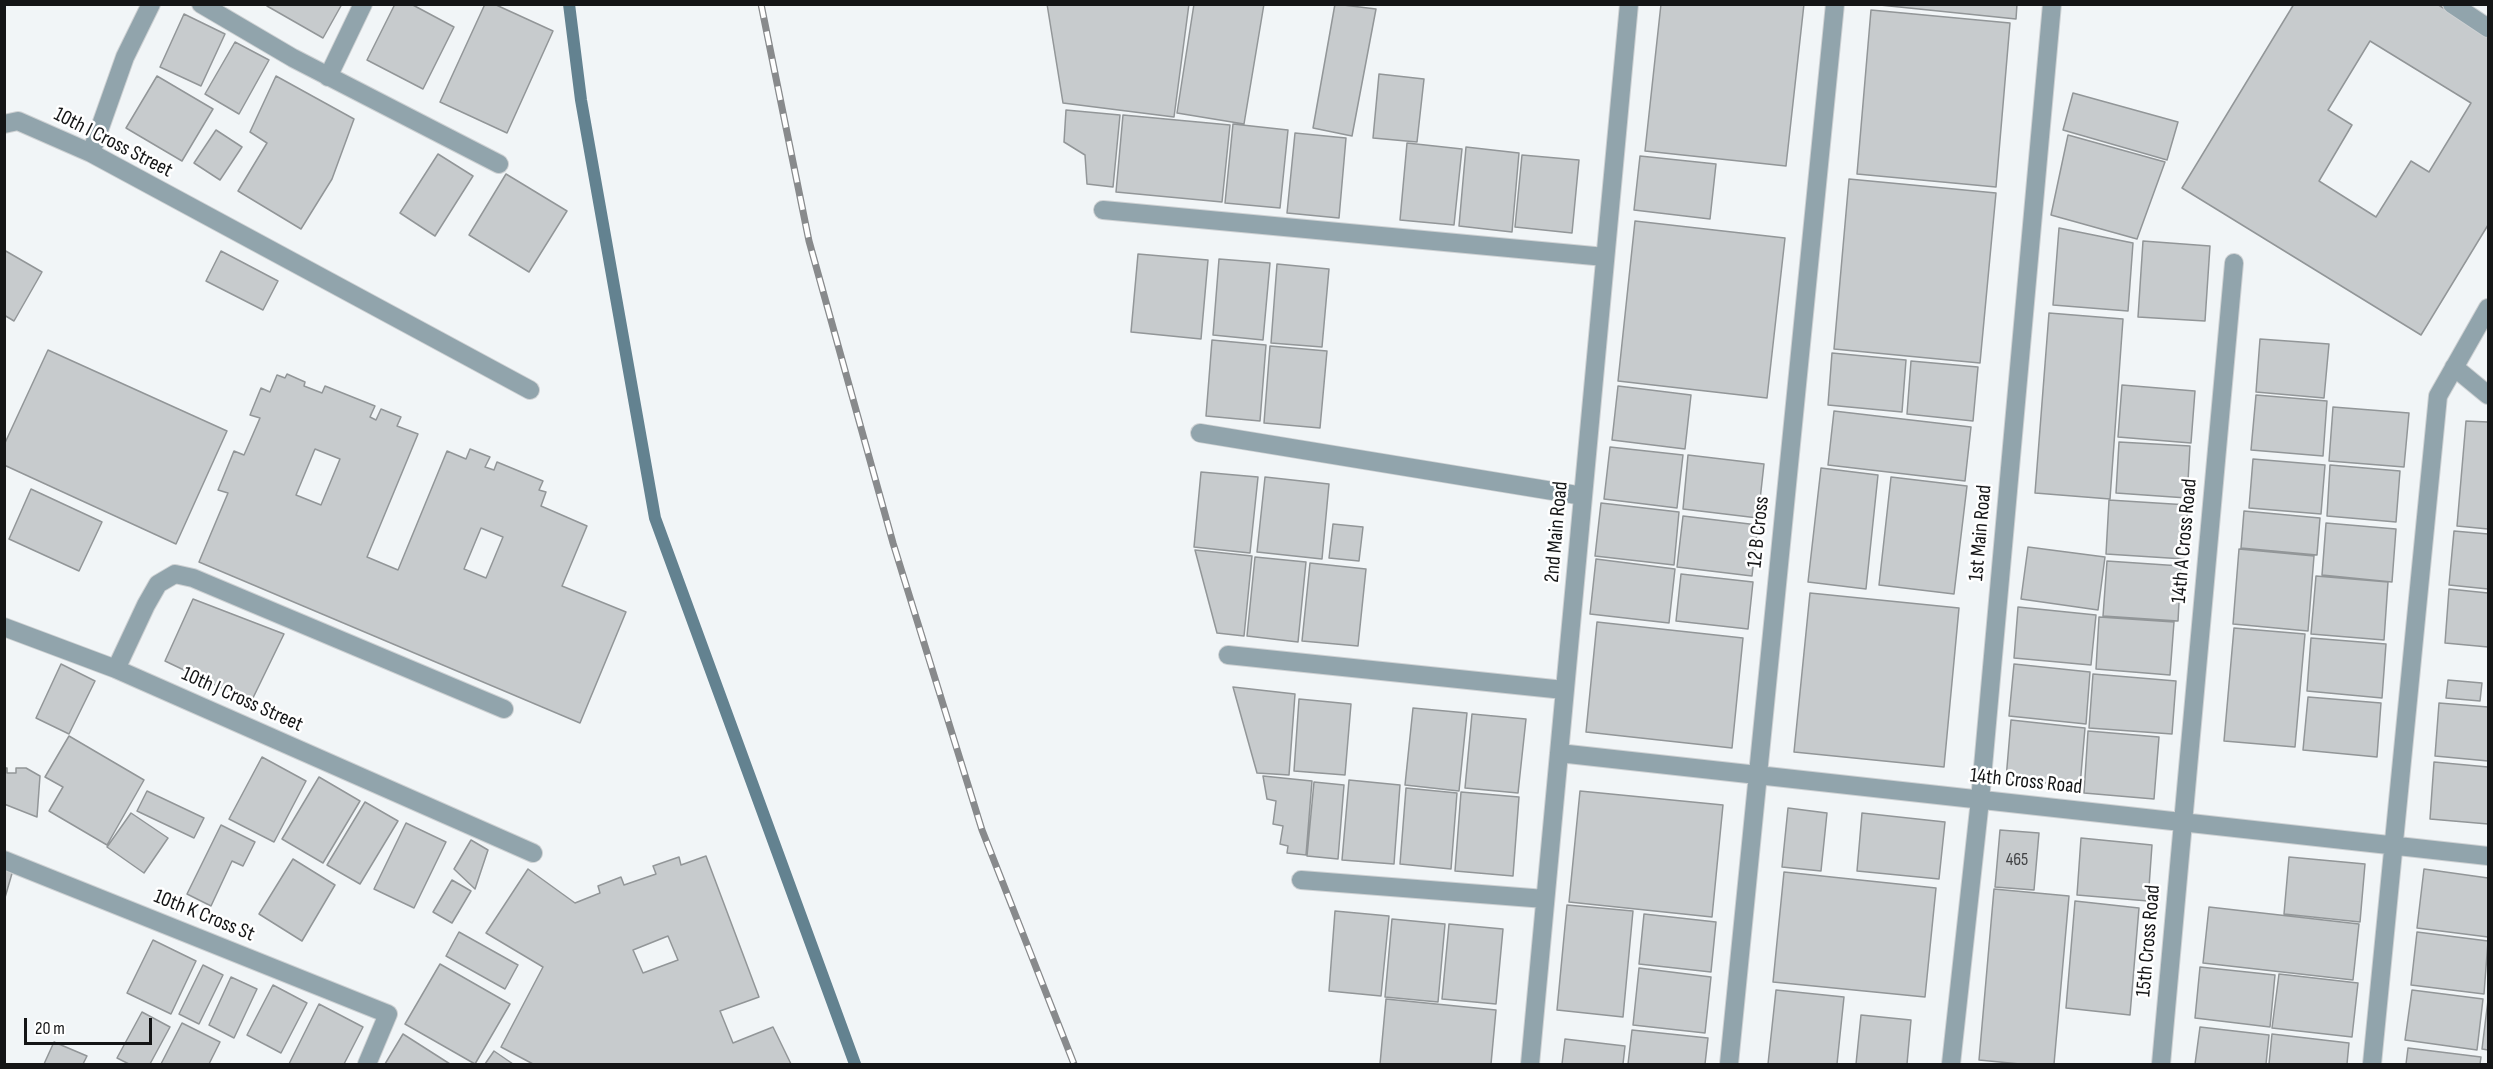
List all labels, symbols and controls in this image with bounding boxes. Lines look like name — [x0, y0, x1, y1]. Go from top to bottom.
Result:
street label: 10th I Cross Street — [49, 102, 177, 184]
street label: 14th A Cross Road — [2167, 478, 2203, 604]
street label: 2nd Main Road — [1540, 480, 1574, 584]
street label: 1st Main Road — [1964, 484, 1998, 582]
street label: 12 B Cross — [1743, 495, 1775, 569]
street label: 10th J Cross Street — [177, 662, 307, 738]
street label: 14th Cross Road — [1969, 764, 2083, 800]
house number: 465 — [2006, 849, 2028, 871]
street label: 10th K Cross St — [150, 884, 258, 948]
street label: 15th Cross Road — [2132, 884, 2166, 998]
scale bar — [27, 1006, 154, 1044]
text: 20 m — [35, 1018, 65, 1039]

